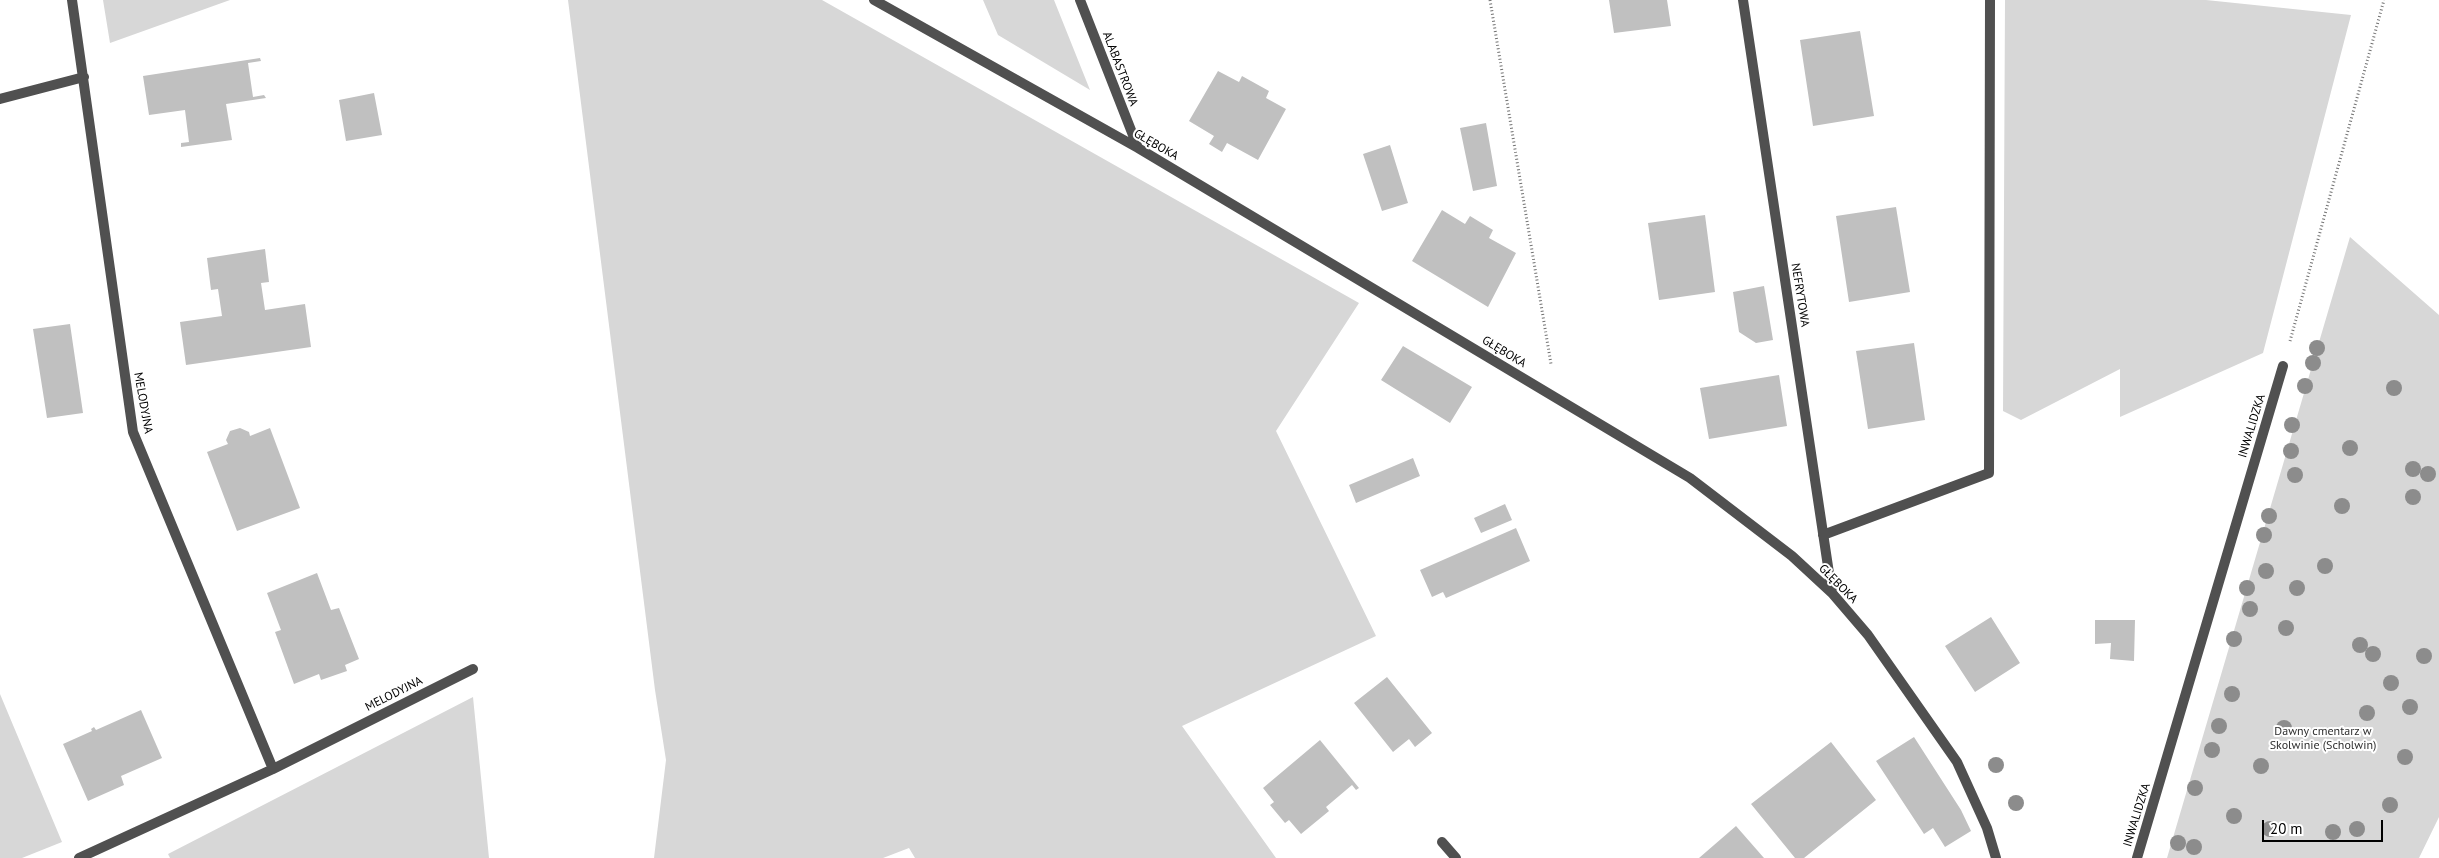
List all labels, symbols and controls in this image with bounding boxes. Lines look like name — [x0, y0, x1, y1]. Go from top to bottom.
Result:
street label: ALABASTROWA — [1099, 30, 1141, 108]
street label: GŁĘBOKA — [1131, 126, 1181, 164]
street label: NEFRYTOWA — [1788, 262, 1812, 328]
street label: GŁĘBOKA — [1479, 333, 1529, 371]
street label: MELODYJNA — [131, 371, 155, 435]
street label: INWALIDZKA — [2235, 392, 2269, 460]
street label: GŁĘBOKA — [1816, 562, 1860, 606]
street label: MELODYJNA — [363, 673, 425, 715]
park label: Dawny cmentarz w Skolwinie (Scholwin) — [2270, 725, 2376, 753]
street label: INWALIDZKA — [2120, 781, 2154, 849]
scale bar — [2264, 810, 2385, 842]
text: 20 m — [2270, 819, 2303, 838]

